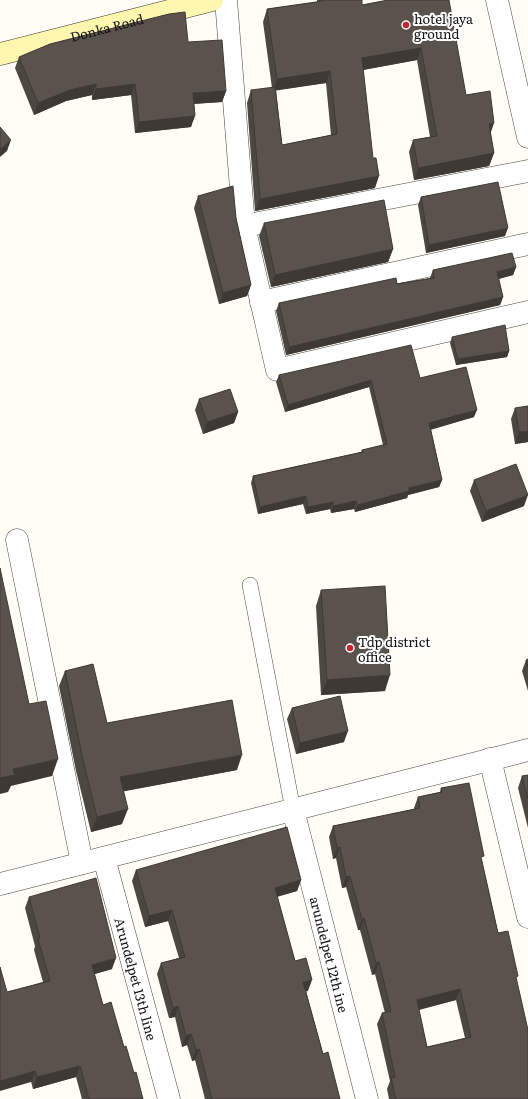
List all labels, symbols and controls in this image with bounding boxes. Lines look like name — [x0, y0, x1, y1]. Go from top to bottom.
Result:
street label: Donka Road — [68, 8, 145, 45]
place label: hotel jaya ground — [414, 9, 473, 43]
marker: hotel jaya ground — [401, 20, 411, 30]
place label: Tdp district office — [358, 632, 431, 666]
marker: Tdp district office — [345, 643, 355, 653]
street label: arundelpet 12th ine — [306, 894, 354, 1015]
street label: Arundelpet 13th line — [111, 915, 162, 1042]

